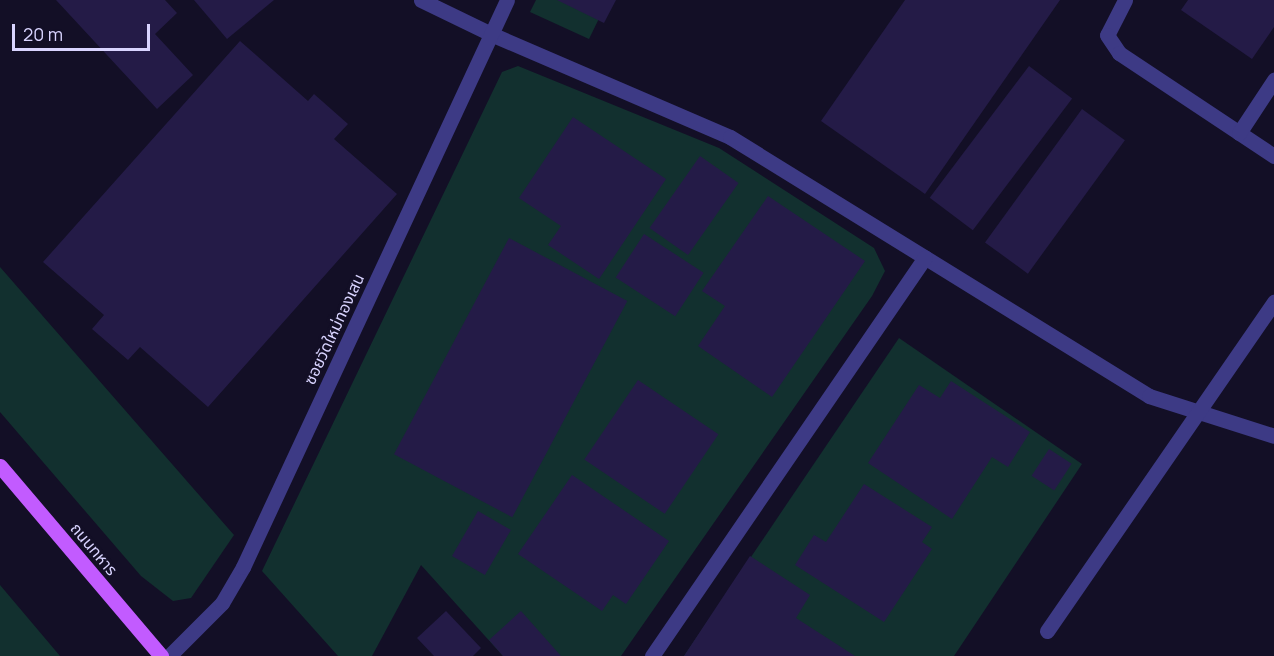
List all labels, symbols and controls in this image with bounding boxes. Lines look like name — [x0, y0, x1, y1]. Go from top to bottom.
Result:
scale bar — [15, 12, 153, 50]
text: 20 m — [23, 22, 63, 46]
street label: ซอยวัดใหม่ทองเสน — [300, 270, 368, 388]
street label: ถนนทหาร — [66, 519, 122, 579]

